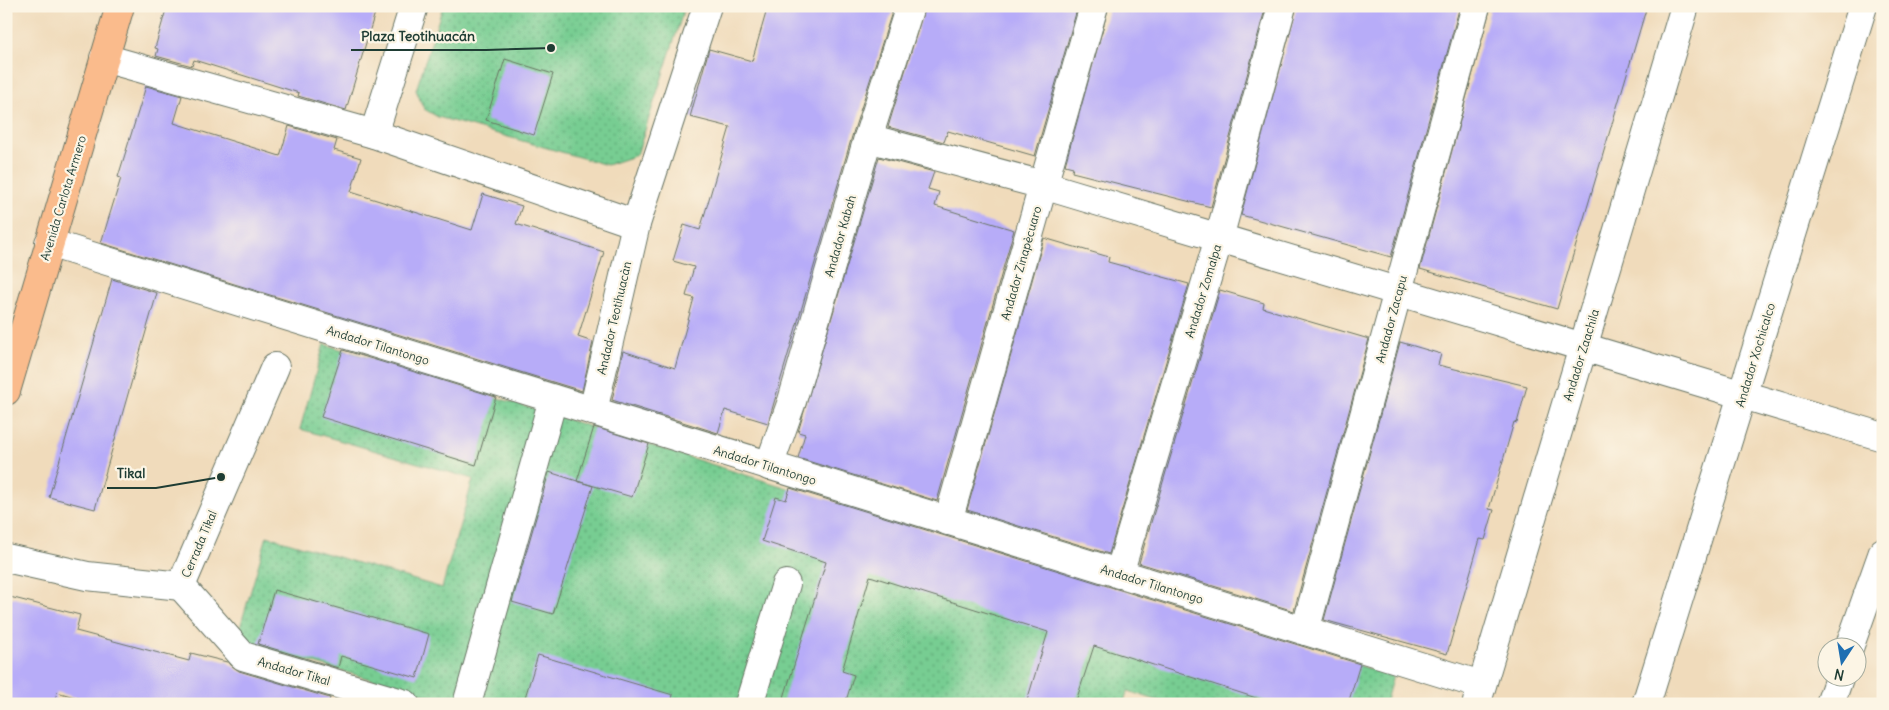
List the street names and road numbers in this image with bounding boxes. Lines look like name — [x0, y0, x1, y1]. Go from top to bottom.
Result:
street label: Avenida Carlota Armero — [37, 133, 89, 262]
street label: Andador Kabah — [821, 193, 859, 279]
street label: Andador Zinapècuaro — [998, 204, 1045, 322]
street label: Andador Zomalpa — [1182, 242, 1224, 340]
street label: Andador Teotihuacàn — [594, 260, 634, 376]
street label: Andador Zacapu — [1372, 274, 1410, 364]
street label: Andador Xochicalco — [1732, 301, 1778, 409]
street label: Andador Zaachila — [1560, 307, 1602, 403]
street label: Andador Tilantongo — [325, 322, 431, 368]
street label: Andador Tilantongo — [712, 442, 818, 488]
street label: Cerrada Tikal — [178, 508, 220, 580]
street label: Andador Tilantongo — [1099, 561, 1205, 607]
street label: Andador Tikal — [256, 654, 332, 688]

